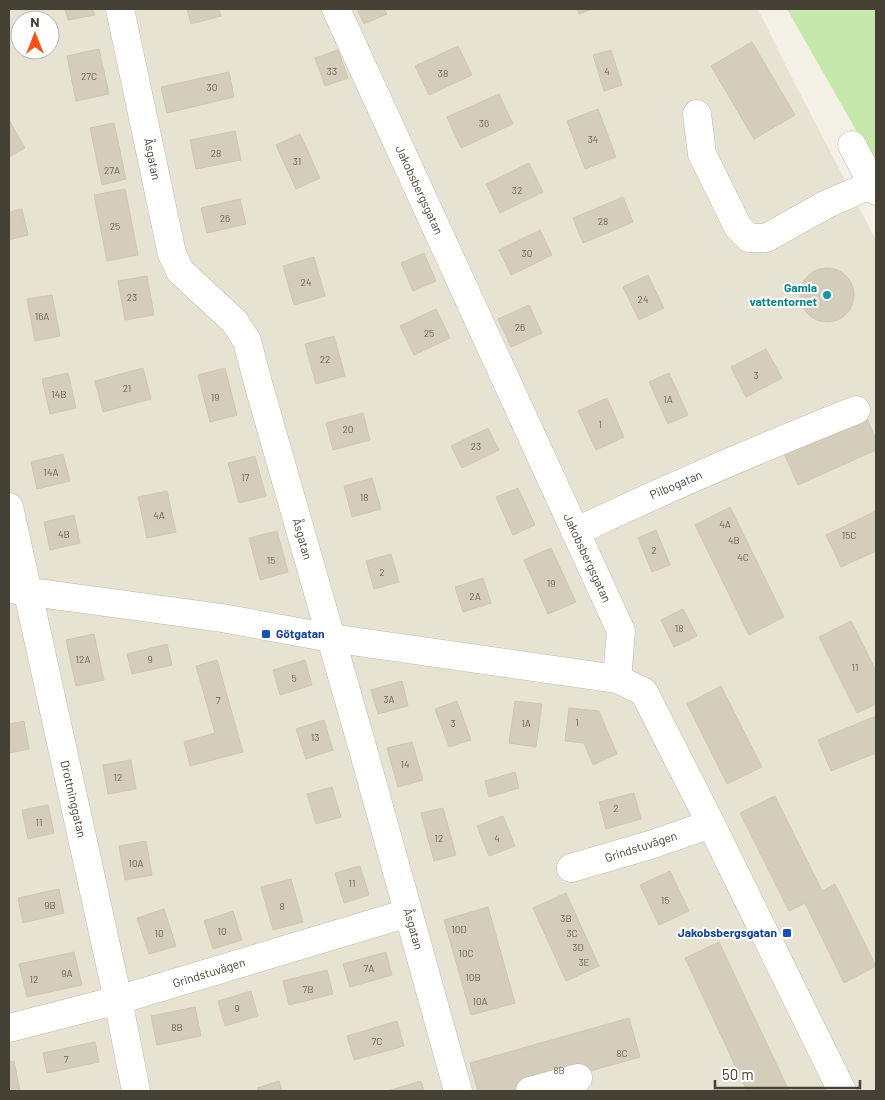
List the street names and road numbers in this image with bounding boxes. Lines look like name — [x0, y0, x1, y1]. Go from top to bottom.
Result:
street label: Åsgatan — [142, 137, 164, 181]
street label: Jakobsbergsgatan — [393, 143, 447, 236]
street label: Pilbogatan — [647, 467, 704, 501]
street label: Jakobsbergsgatan — [561, 511, 615, 604]
street label: Åsgatan — [290, 516, 316, 561]
street label: Drottninggatan — [58, 759, 90, 839]
street label: Grindstuvägen — [603, 828, 679, 864]
street label: Åsgatan — [401, 906, 427, 951]
street label: Grindstuvägen — [171, 954, 247, 990]

